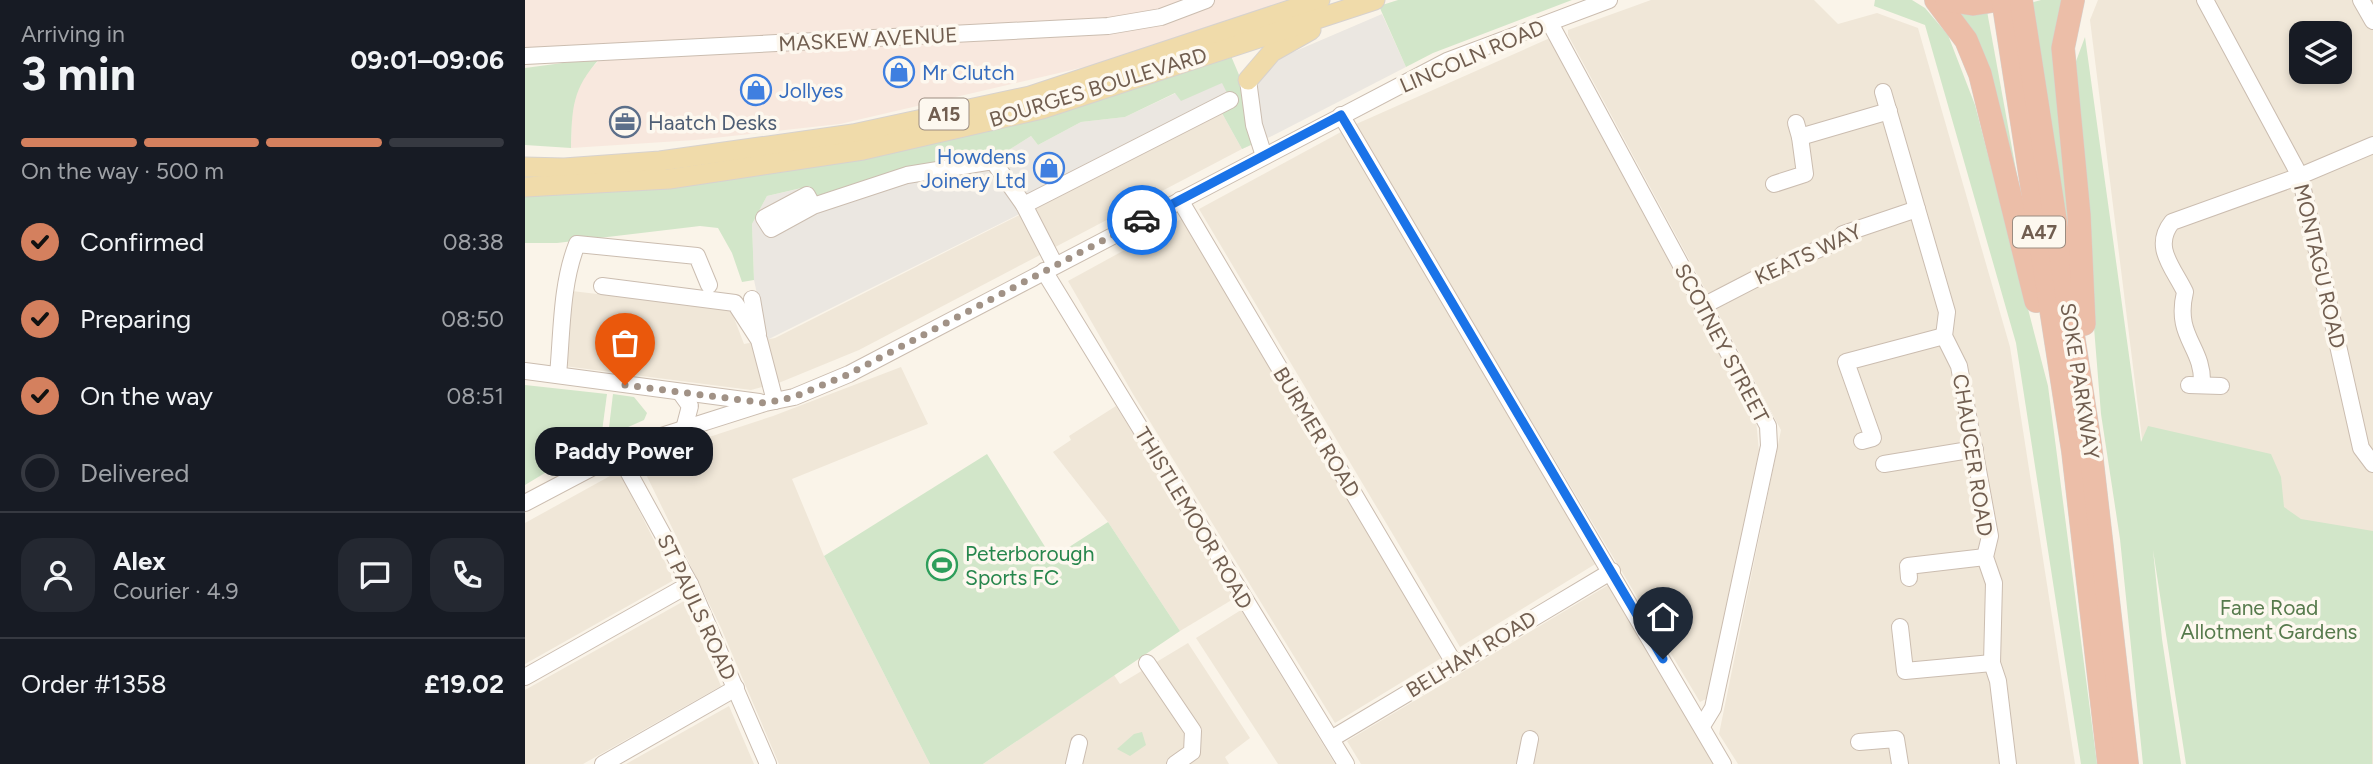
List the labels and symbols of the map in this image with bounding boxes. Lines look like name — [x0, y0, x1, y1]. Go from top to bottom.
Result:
street label: LINCOLN ROAD — [1396, 14, 1548, 98]
street label: MASKEW AVENUE — [778, 22, 958, 56]
street label: BOURGES BOULEVARD — [986, 42, 1210, 132]
shop icon: Mr Clutch — [882, 55, 916, 89]
place label: Mr Clutch — [922, 60, 1015, 85]
shop icon: Jollyes — [739, 73, 773, 107]
place label: Jollyes — [779, 78, 843, 103]
road number: A15 — [919, 98, 969, 130]
office icon: Haatch Desks — [608, 105, 642, 139]
place label: Haatch Desks — [648, 110, 777, 135]
place label: Howdens Joinery Ltd — [921, 144, 1026, 193]
shop icon: Howdens Joinery Ltd — [1032, 151, 1066, 185]
street label: MONTAGU ROAD — [2289, 181, 2351, 351]
courier — [1107, 185, 1177, 255]
road number: A47 — [2013, 216, 2065, 248]
street label: KEATS WAY — [1751, 218, 1866, 290]
street label: SCOTNEY STREET — [1670, 259, 1775, 427]
street label: SOKE PARKWAY — [2055, 301, 2105, 461]
pin — [595, 313, 655, 385]
street label: BURMER ROAD — [1268, 362, 1366, 502]
street label: CHAUCER ROAD — [1948, 372, 1998, 538]
street label: THISTLEMOOR ROAD — [1130, 423, 1258, 613]
callout: Paddy Power — [536, 427, 714, 476]
street label: ST PAULS ROAD — [652, 530, 742, 684]
place label: Peterborough Sports FC — [965, 541, 1094, 590]
sports icon: Peterborough Sports FC — [925, 548, 959, 582]
pin — [1633, 587, 1693, 659]
park label: Fane Road Allotment Gardens — [2181, 595, 2357, 644]
street label: BELHAM ROAD — [1401, 605, 1541, 703]

